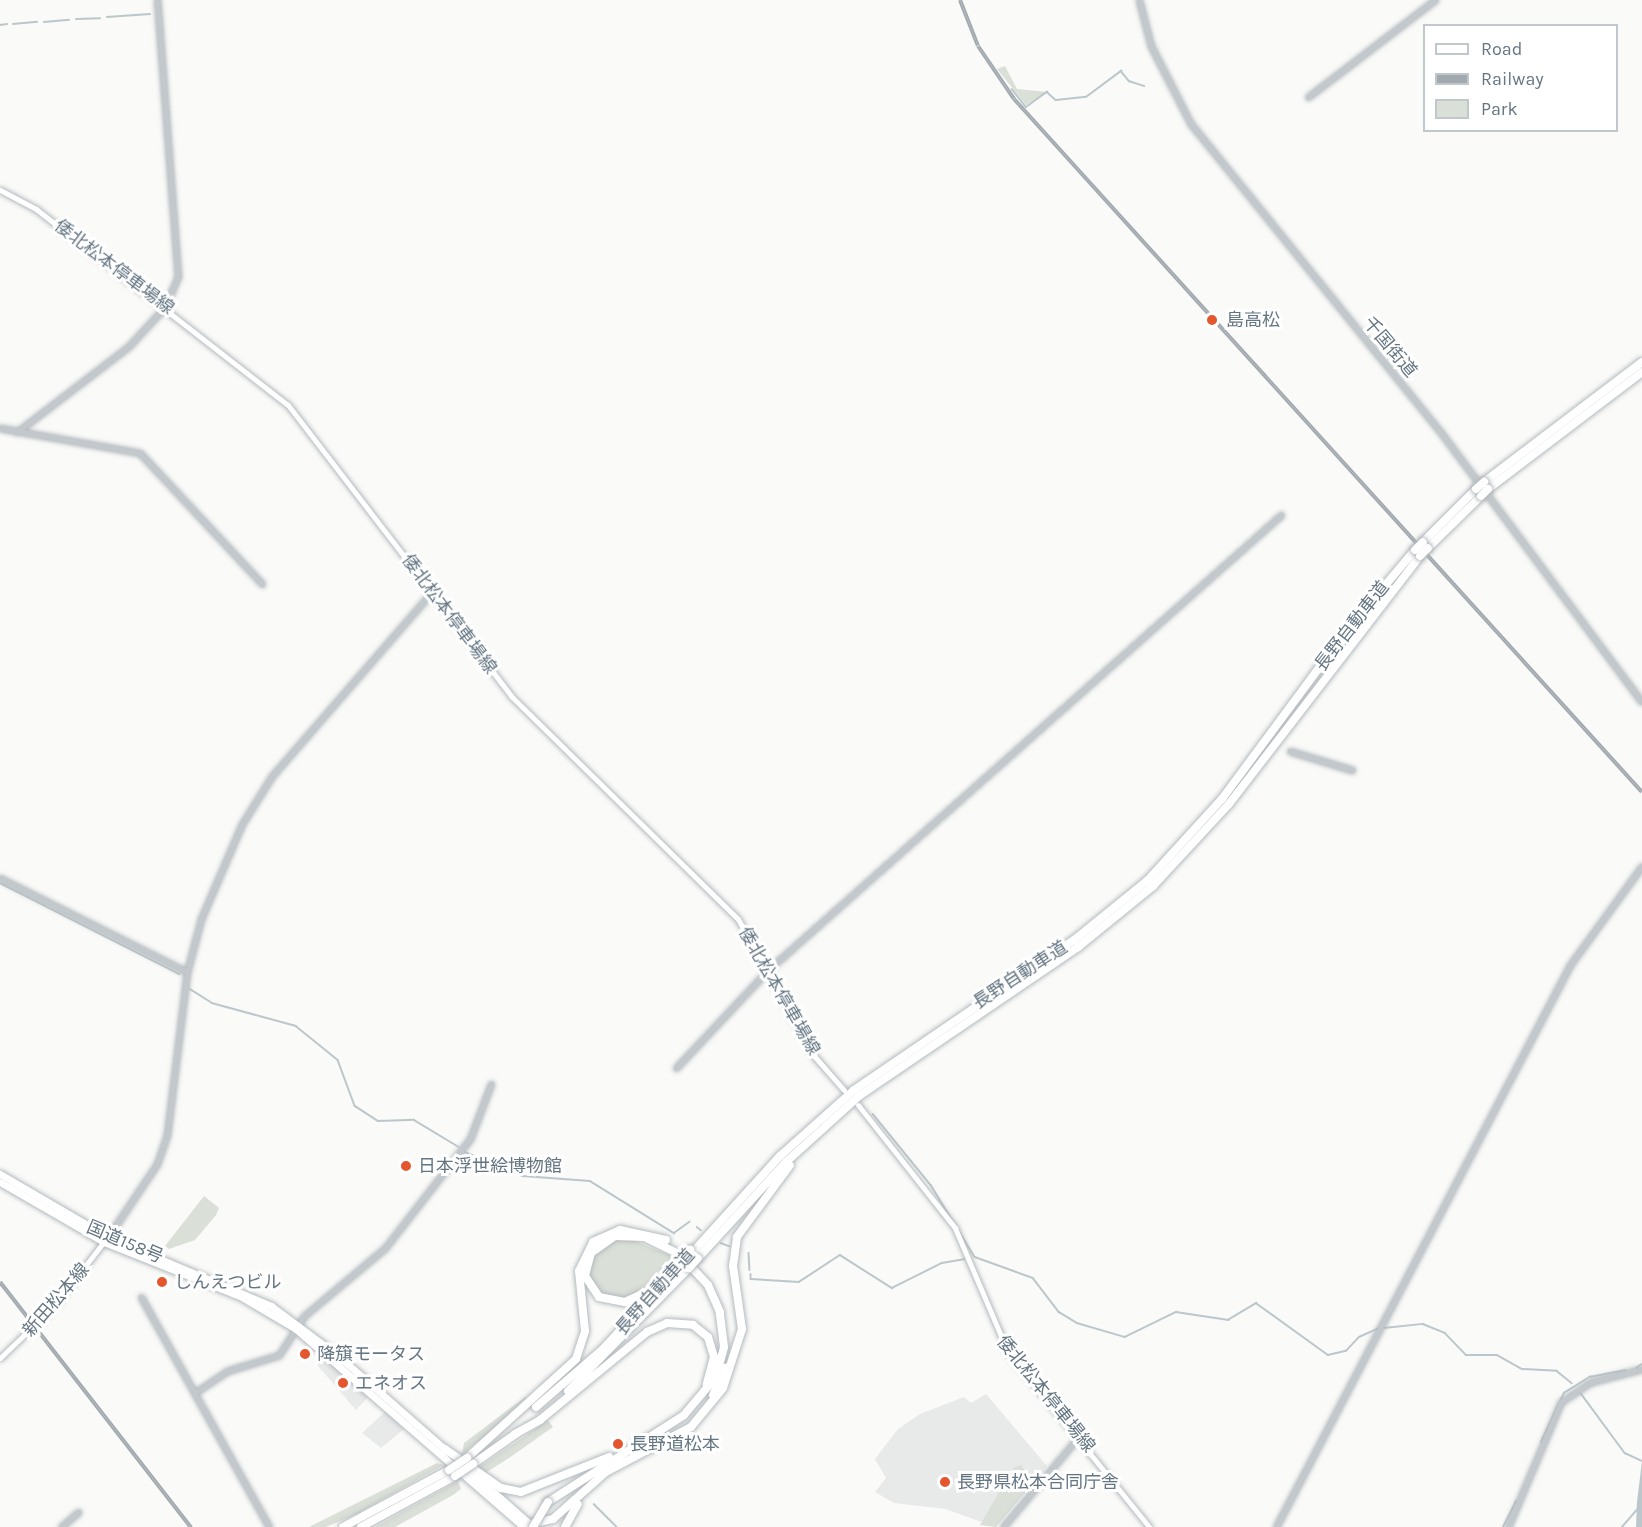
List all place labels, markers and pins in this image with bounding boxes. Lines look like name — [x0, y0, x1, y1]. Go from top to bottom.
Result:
place label: 島高松 — [1226, 309, 1280, 331]
marker: 島高松 — [1203, 311, 1221, 329]
place label: 日本浮世絵博物館 — [418, 1155, 562, 1177]
marker: 日本浮世絵博物館 — [399, 1159, 413, 1173]
place label: しんえつビル — [174, 1271, 282, 1293]
marker: しんえつビル — [155, 1275, 169, 1289]
place label: 降簱モータス — [317, 1343, 425, 1365]
marker: 降簱モータス — [298, 1347, 312, 1361]
place label: エネオス — [355, 1372, 427, 1394]
marker: エネオス — [336, 1376, 350, 1390]
place label: 長野道松本 — [630, 1433, 720, 1455]
marker: 長野道松本 — [611, 1437, 625, 1451]
place label: 長野県松本合同庁舎 — [957, 1471, 1119, 1493]
marker: 長野県松本合同庁舎 — [938, 1475, 952, 1489]

